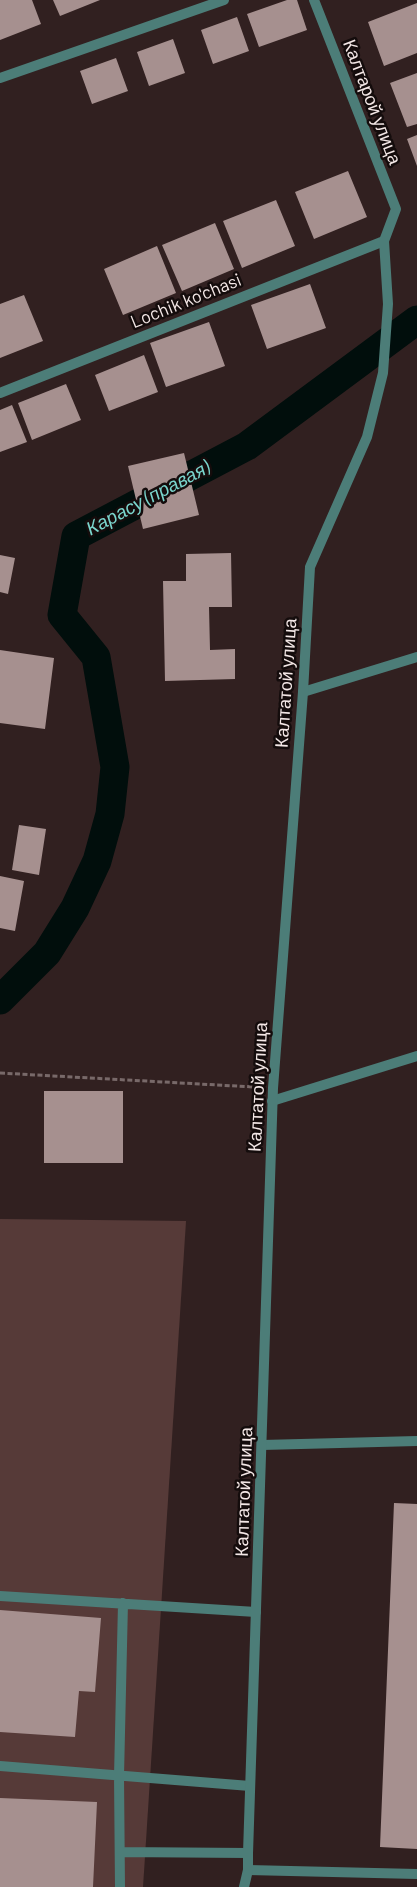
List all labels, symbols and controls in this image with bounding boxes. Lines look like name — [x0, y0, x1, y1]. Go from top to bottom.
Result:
street label: Калтарой улица — [338, 36, 406, 168]
street label: Lochik ko'chasi — [127, 269, 245, 333]
water label: Карасу (правая) — [82, 456, 214, 540]
street label: Калтатой улица — [271, 617, 301, 749]
street label: Калтатой улица — [244, 1022, 272, 1152]
street label: Калтатой улица — [231, 1427, 257, 1557]

